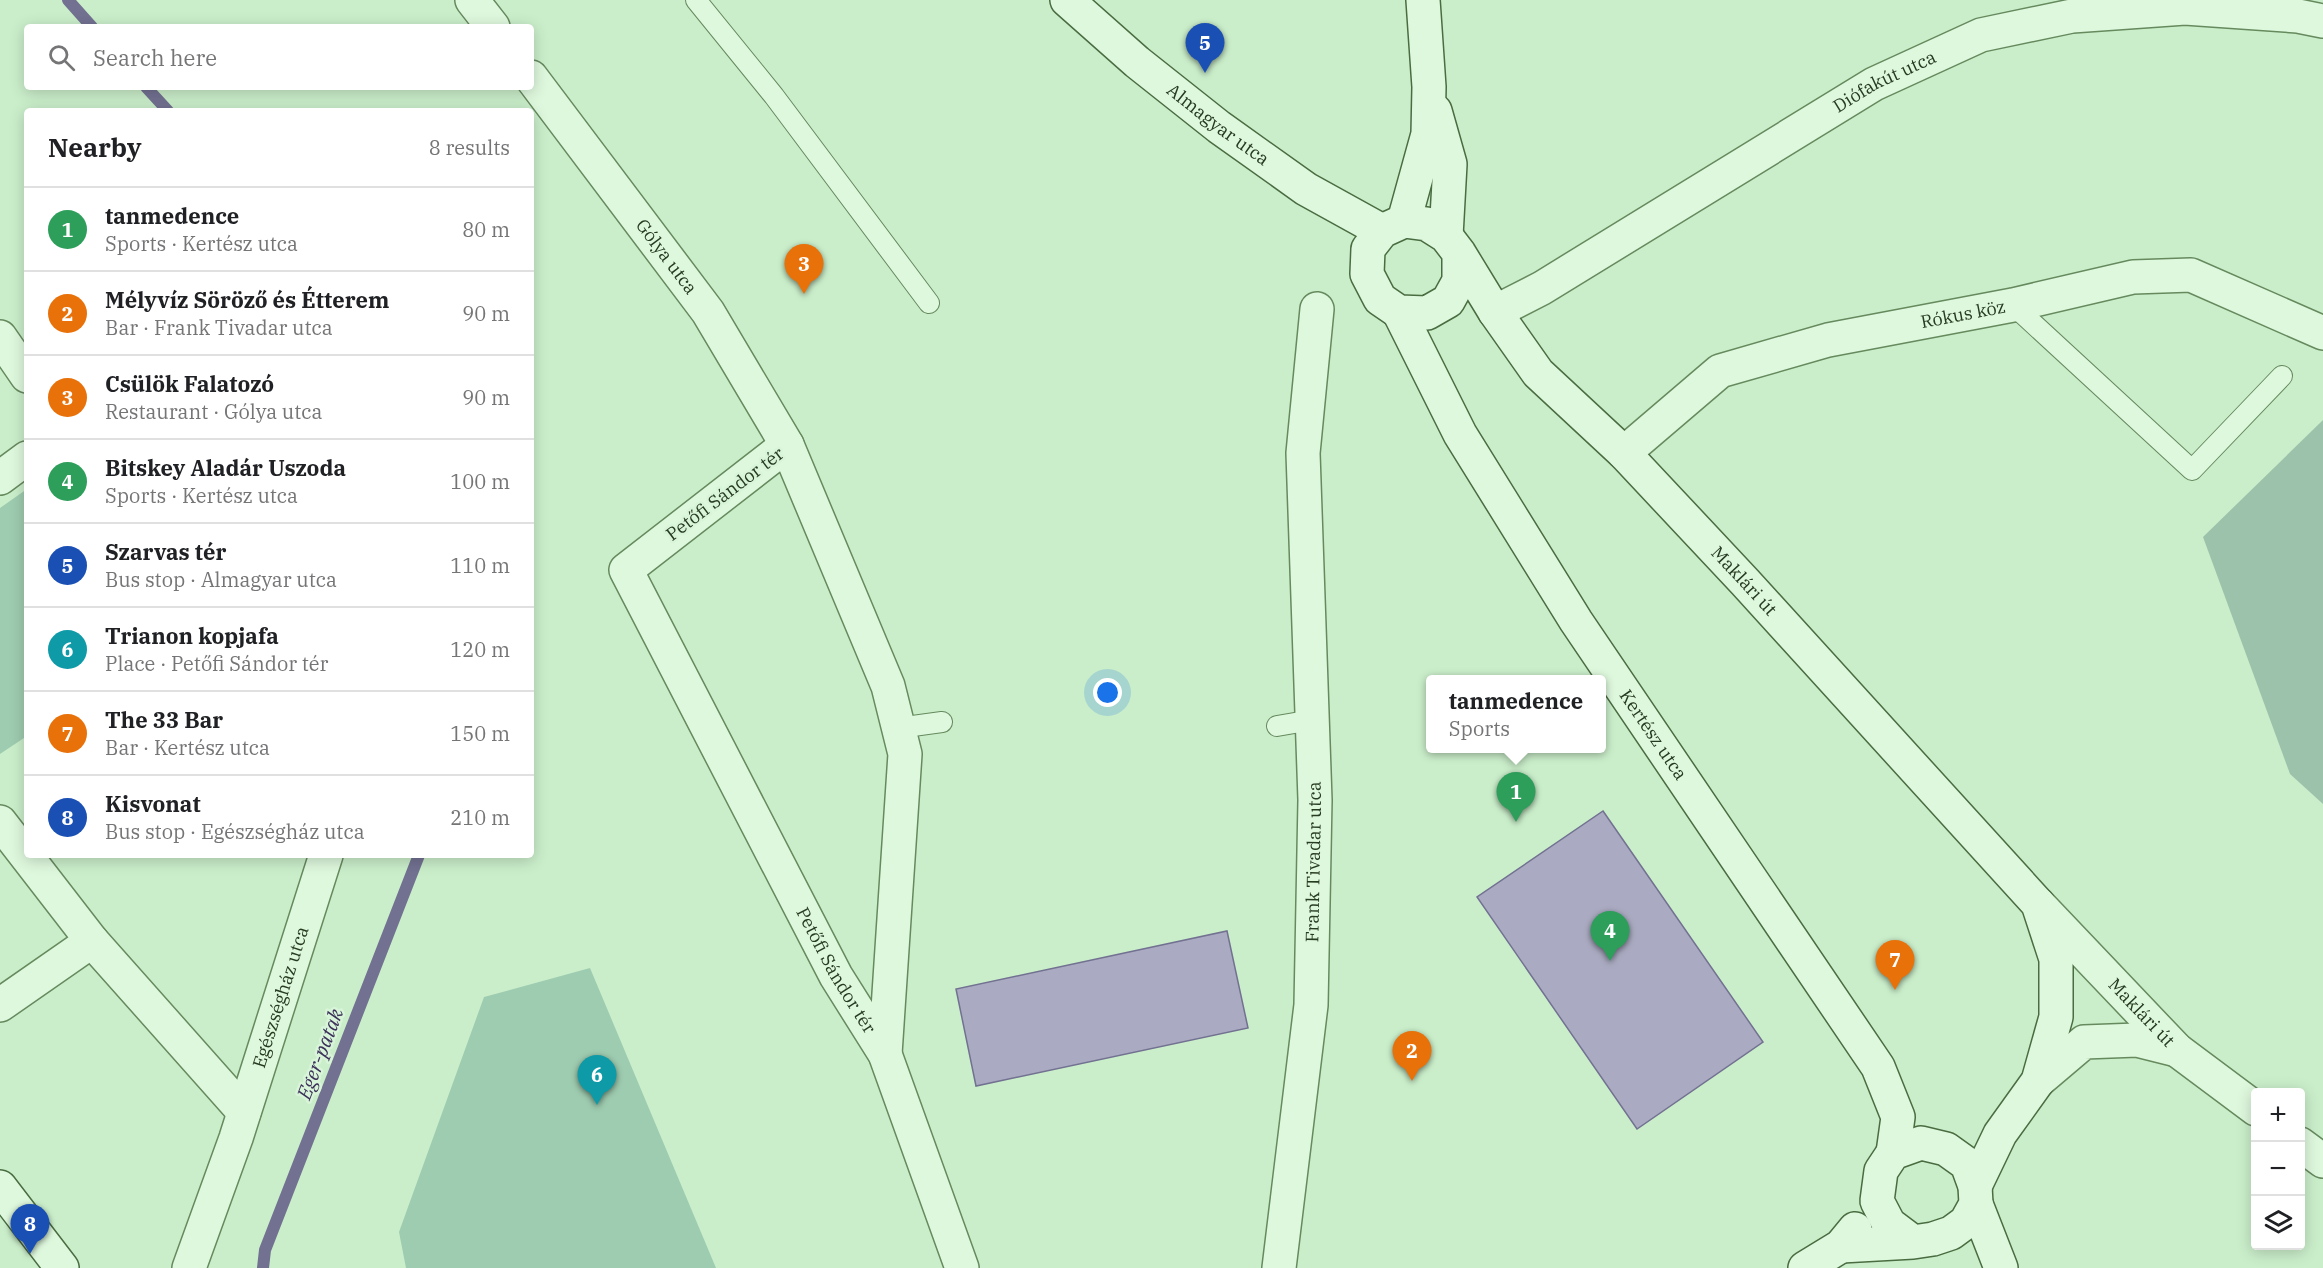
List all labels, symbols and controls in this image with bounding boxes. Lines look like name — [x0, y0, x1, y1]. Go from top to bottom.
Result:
pin: 5 — [1186, 23, 1224, 73]
search box — [24, 24, 534, 90]
icon: search — [45, 41, 78, 74]
text: Search here — [93, 43, 217, 72]
street label: Diófakút utca — [1829, 45, 1940, 117]
street label: Almagyar utca — [1163, 78, 1274, 170]
text: Nearby — [48, 130, 142, 164]
text: 8 results — [429, 134, 510, 161]
text: tanmedence — [105, 201, 239, 230]
street label: Gólya utca — [631, 214, 703, 299]
text: 1 — [62, 216, 74, 243]
text: 80 m — [462, 216, 510, 243]
text: Sports · Kertész utca — [105, 230, 298, 257]
pin: 3 — [784, 244, 824, 294]
text: Mélyvíz Söröző és Étterem — [105, 285, 389, 314]
street label: Rókus köz — [1919, 295, 2007, 333]
text: 2 — [62, 300, 74, 327]
text: 90 m — [462, 300, 510, 327]
text: Bar · Frank Tivadar utca — [105, 314, 333, 341]
text: Csülök Falatozó — [105, 369, 274, 398]
text: 3 — [62, 384, 74, 411]
text: 90 m — [462, 384, 510, 411]
text: Restaurant · Gólya utca — [105, 398, 322, 425]
street label: Petőfi Sándor tér — [661, 442, 788, 545]
text: Bitskey Aladár Uszoda — [105, 453, 346, 482]
text: 4 — [62, 468, 74, 495]
text: 100 m — [450, 468, 510, 495]
text: Sports · Kertész utca — [105, 482, 298, 509]
text: Szarvas tér — [105, 537, 226, 566]
street label: Maklári út — [1706, 541, 1782, 620]
text: 5 — [62, 552, 74, 579]
text: 110 m — [450, 552, 510, 579]
text: Bus stop · Almagyar utca — [105, 566, 337, 593]
text: Trianon kopjafa — [105, 621, 279, 650]
text: 6 — [62, 636, 74, 663]
text: 120 m — [450, 636, 510, 663]
text: Place · Petőfi Sándor tér — [105, 650, 328, 677]
popup — [1426, 675, 1606, 753]
your location — [1093, 678, 1122, 707]
street label: Kertész utca — [1615, 685, 1692, 784]
text: tanmedence — [1449, 686, 1583, 715]
text: The 33 Bar — [105, 705, 223, 734]
text: Sports — [1449, 715, 1510, 742]
text: 7 — [62, 720, 74, 747]
text: 150 m — [450, 720, 510, 747]
text: Bar · Kertész utca — [105, 734, 270, 761]
pin: 1 — [1496, 772, 1536, 822]
street label: Frank Tivadar utca — [1300, 781, 1326, 943]
text: Kisvonat — [105, 789, 201, 818]
text: 8 — [62, 804, 74, 831]
text: 210 m — [450, 804, 510, 831]
text: Bus stop · Egészségház utca — [105, 818, 365, 845]
street label: Petőfi Sándor tér — [791, 903, 881, 1038]
pin: 4 — [1590, 912, 1630, 961]
street label: Egészségház utca — [247, 923, 314, 1071]
pin: 7 — [1876, 940, 1914, 990]
street label: Maklári út — [2104, 973, 2180, 1052]
water label: Eger-patak — [289, 1004, 349, 1104]
pin: 2 — [1392, 1032, 1432, 1081]
pin: 6 — [578, 1056, 616, 1105]
map controls — [2251, 1088, 2305, 1250]
button: + — [2251, 1088, 2305, 1142]
button: − — [2251, 1142, 2305, 1196]
button: layers — [2251, 1196, 2305, 1250]
pin: 8 — [10, 1204, 50, 1254]

